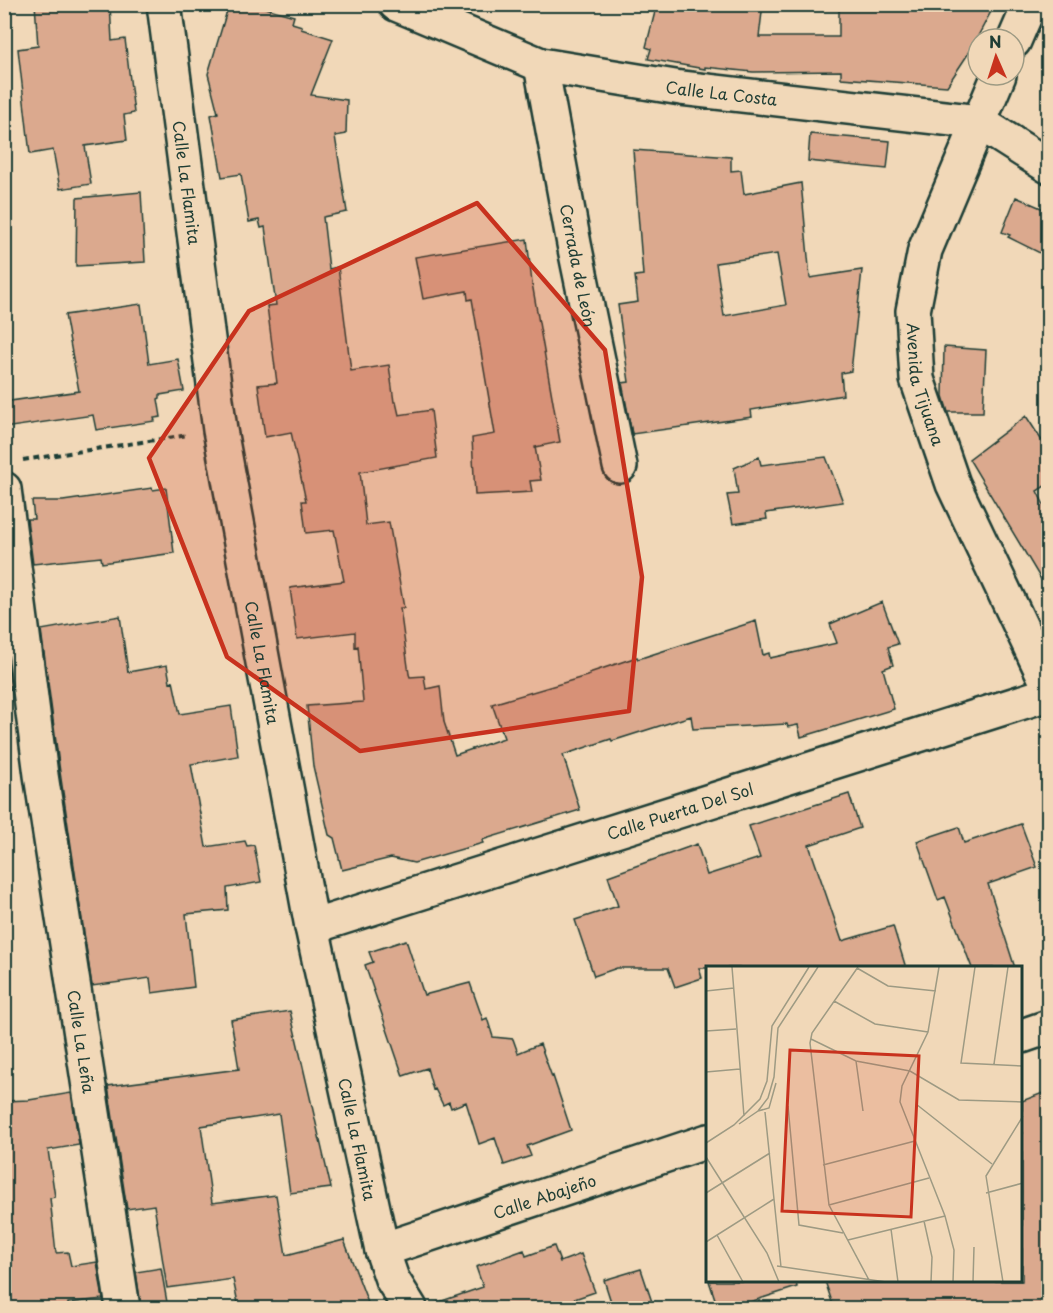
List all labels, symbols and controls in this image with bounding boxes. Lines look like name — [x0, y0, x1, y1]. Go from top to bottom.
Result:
north arrow — [966, 27, 1026, 87]
text: N — [988, 29, 1002, 53]
street label: Calle La Costa — [664, 74, 779, 111]
street label: Calle La Flamita — [167, 119, 208, 246]
street label: Cerrada de León — [555, 202, 603, 329]
street label: Avenida Tijuana — [902, 322, 951, 449]
street label: Calle La Flamita — [240, 599, 286, 726]
street label: Calle Puerta Del Sol — [604, 776, 756, 845]
inset map — [706, 966, 1023, 1283]
street label: Calle La Leña — [62, 988, 102, 1095]
street label: Calle La Flamita — [333, 1076, 383, 1203]
street label: Calle Abajeño — [489, 1167, 599, 1224]

